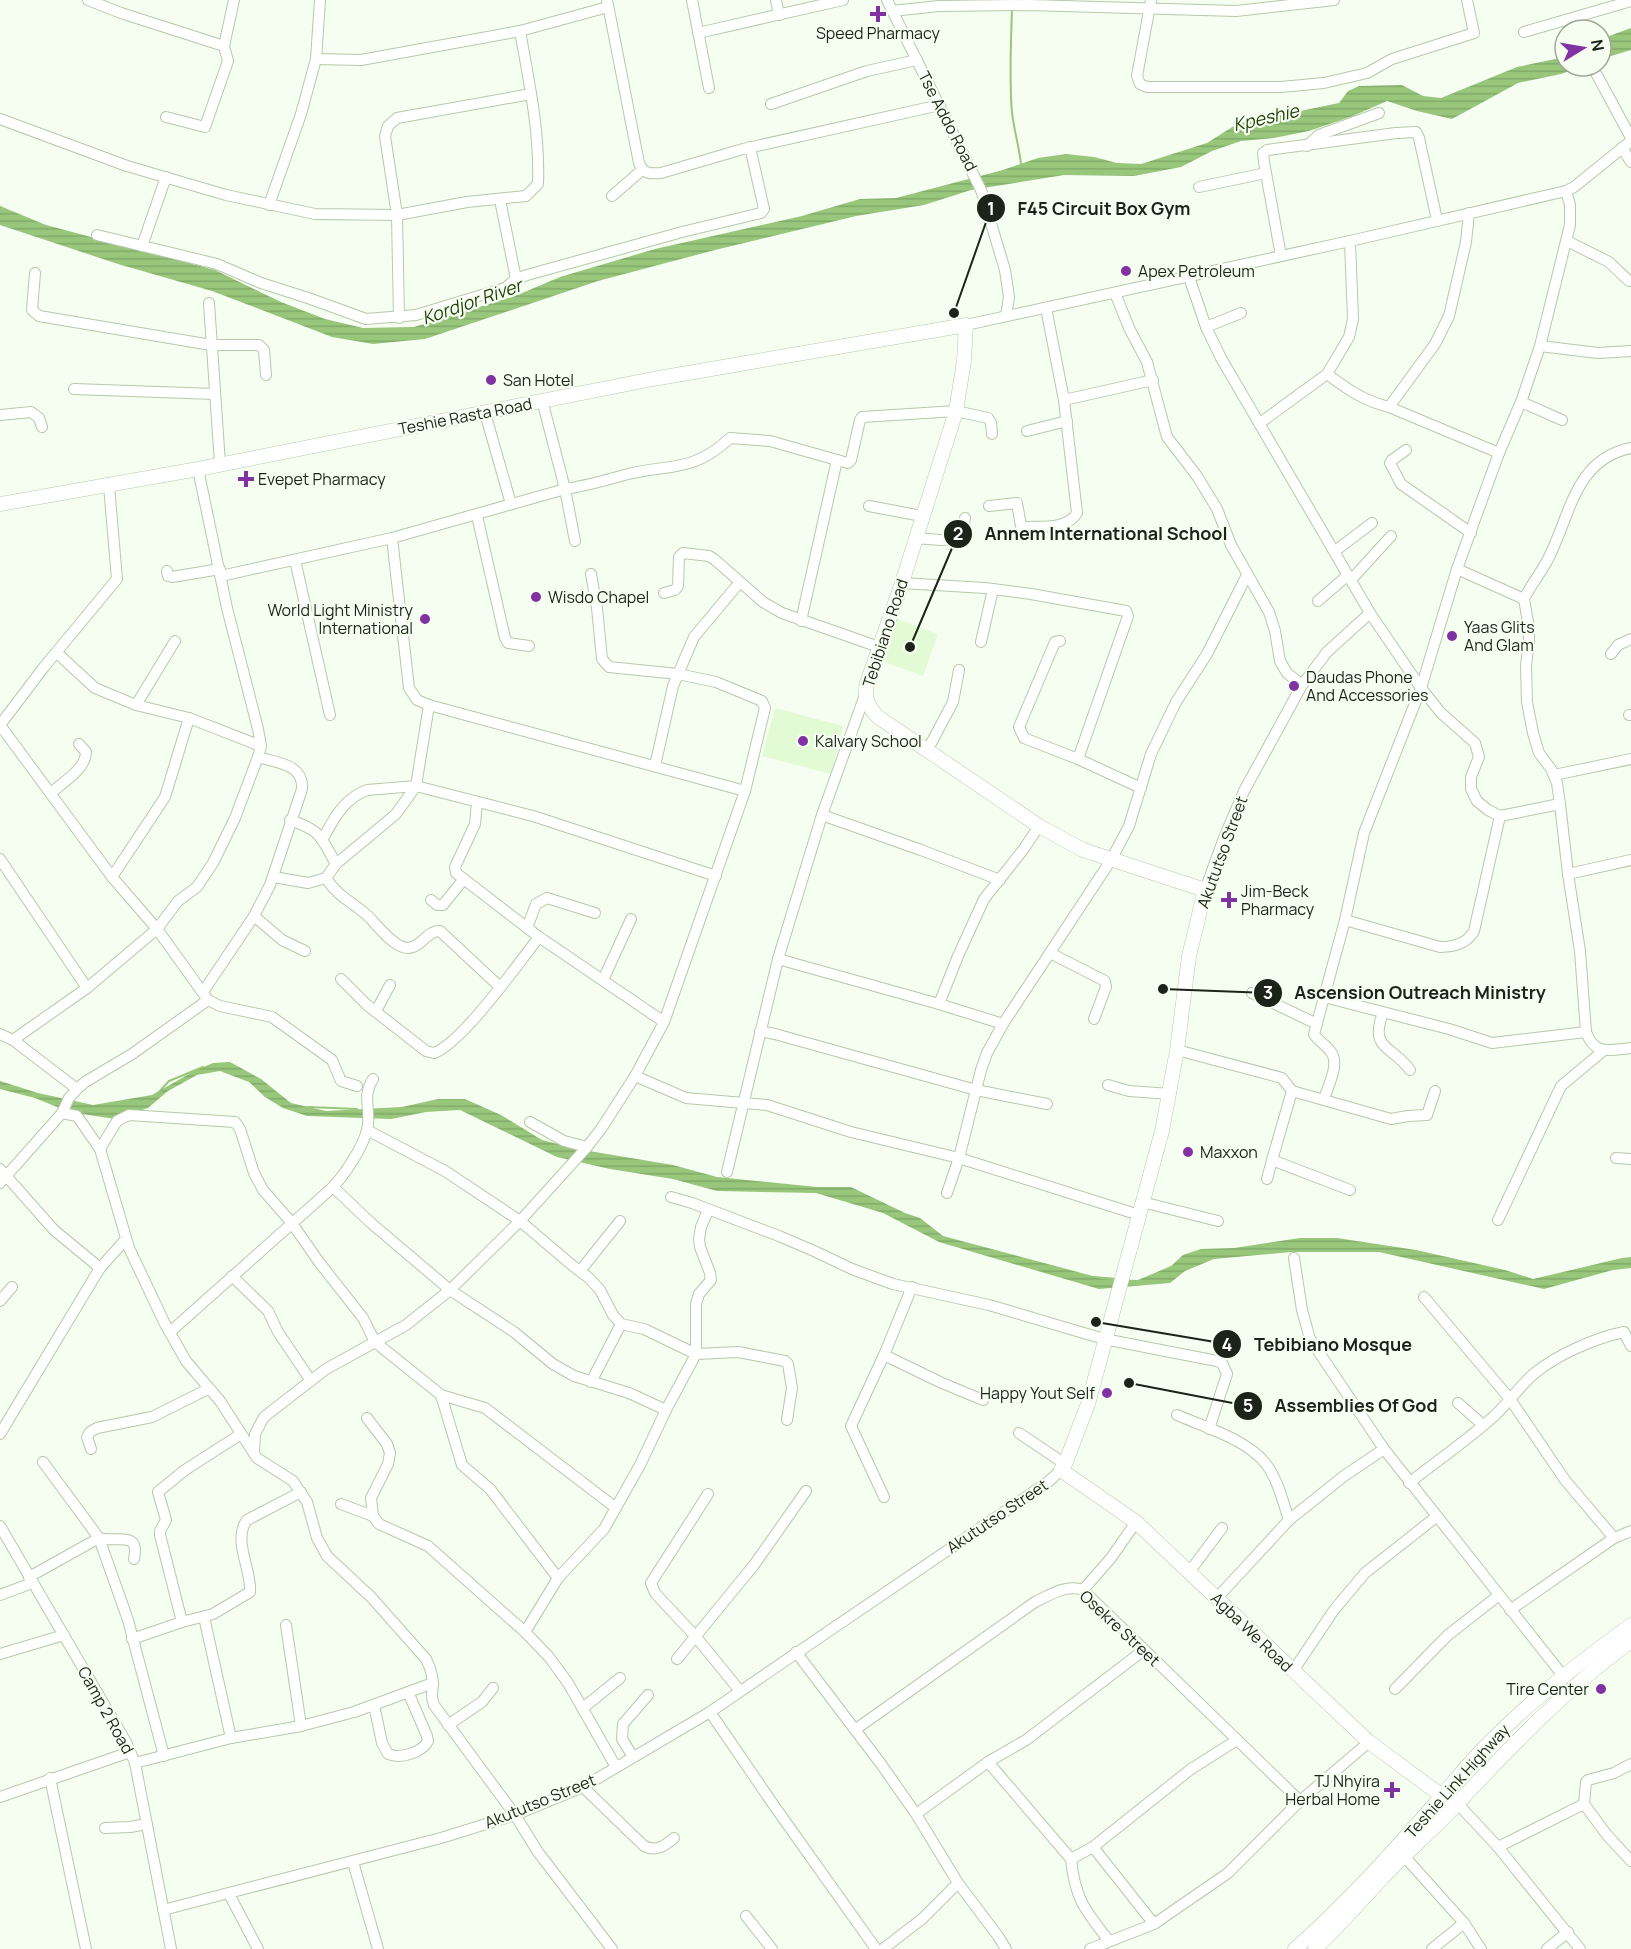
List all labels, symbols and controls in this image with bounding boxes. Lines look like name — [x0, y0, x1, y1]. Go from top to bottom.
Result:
marker: Speed Pharmacy — [871, 7, 885, 21]
north arrow — [1553, 18, 1613, 78]
place label: Speed Pharmacy — [816, 22, 941, 44]
text: N — [1586, 37, 1610, 53]
street label: Tse Addo Road — [913, 67, 983, 175]
water label: Kpeshie — [1231, 97, 1302, 136]
callout: F45 Circuit Box Gym — [976, 190, 1203, 226]
text: 1 — [987, 196, 995, 220]
text: F45 Circuit Box Gym — [1018, 196, 1190, 220]
place label: Apex Petroleum — [1138, 260, 1255, 282]
marker: Apex Petroleum — [1119, 264, 1133, 278]
water label: Kordjor River — [419, 272, 527, 329]
place label: San Hotel — [503, 369, 574, 391]
marker: San Hotel — [484, 373, 498, 387]
street label: Teshie Rasta Road — [396, 392, 534, 440]
place label: Evepet Pharmacy — [258, 468, 386, 490]
marker: Evepet Pharmacy — [239, 472, 253, 486]
callout: Annem International School — [943, 516, 1240, 552]
text: 2 — [953, 521, 963, 545]
text: Annem International School — [984, 521, 1228, 545]
street label: Tebibiano Road — [857, 576, 913, 690]
place label: Wisdo Chapel — [548, 586, 649, 608]
marker: Wisdo Chapel — [529, 590, 543, 604]
place label: World Light Ministry International — [268, 599, 414, 639]
marker: World Light Ministry International — [418, 612, 432, 626]
place label: Yaas Glits And Glam — [1464, 616, 1535, 656]
marker: Yaas Glits And Glam — [1445, 629, 1459, 643]
place label: Daudas Phone And Accessories — [1306, 666, 1429, 706]
marker: Daudas Phone And Accessories — [1287, 679, 1301, 693]
place label: Kalvary School — [815, 730, 922, 752]
marker: Kalvary School — [796, 734, 810, 748]
street label: Akututso Street — [1191, 793, 1253, 911]
place label: Jim-Beck Pharmacy — [1241, 880, 1315, 920]
marker: Jim-Beck Pharmacy — [1222, 893, 1236, 907]
callout: Ascension Outreach Ministry — [1253, 975, 1558, 1011]
text: 3 — [1263, 980, 1273, 1004]
text: Ascension Outreach Ministry — [1294, 980, 1546, 1004]
place label: Maxxon — [1200, 1141, 1258, 1163]
marker: Maxxon — [1181, 1145, 1195, 1159]
callout: Tebibiano Mosque — [1212, 1326, 1424, 1362]
text: 4 — [1222, 1332, 1233, 1356]
text: Tebibiano Mosque — [1254, 1332, 1412, 1356]
place label: Happy Yout Self — [980, 1382, 1095, 1404]
marker: Happy Yout Self — [1100, 1386, 1114, 1400]
callout: Assemblies Of God — [1233, 1388, 1450, 1424]
text: 5 — [1243, 1393, 1253, 1417]
text: Assemblies Of God — [1275, 1393, 1437, 1417]
street label: Akututso Street — [942, 1474, 1052, 1558]
street label: Osekre Street — [1075, 1585, 1165, 1671]
street label: Agba We Road — [1206, 1587, 1298, 1677]
street label: Camp 2 Road — [73, 1662, 139, 1758]
place label: Tire Center — [1506, 1678, 1589, 1700]
marker: Tire Center — [1594, 1682, 1608, 1696]
street label: Teshie Link Highway — [1400, 1719, 1515, 1843]
street label: Akututso Street — [481, 1769, 599, 1833]
place label: TJ Nhyira Herbal Home — [1285, 1770, 1380, 1810]
marker: TJ Nhyira Herbal Home — [1385, 1783, 1399, 1797]

